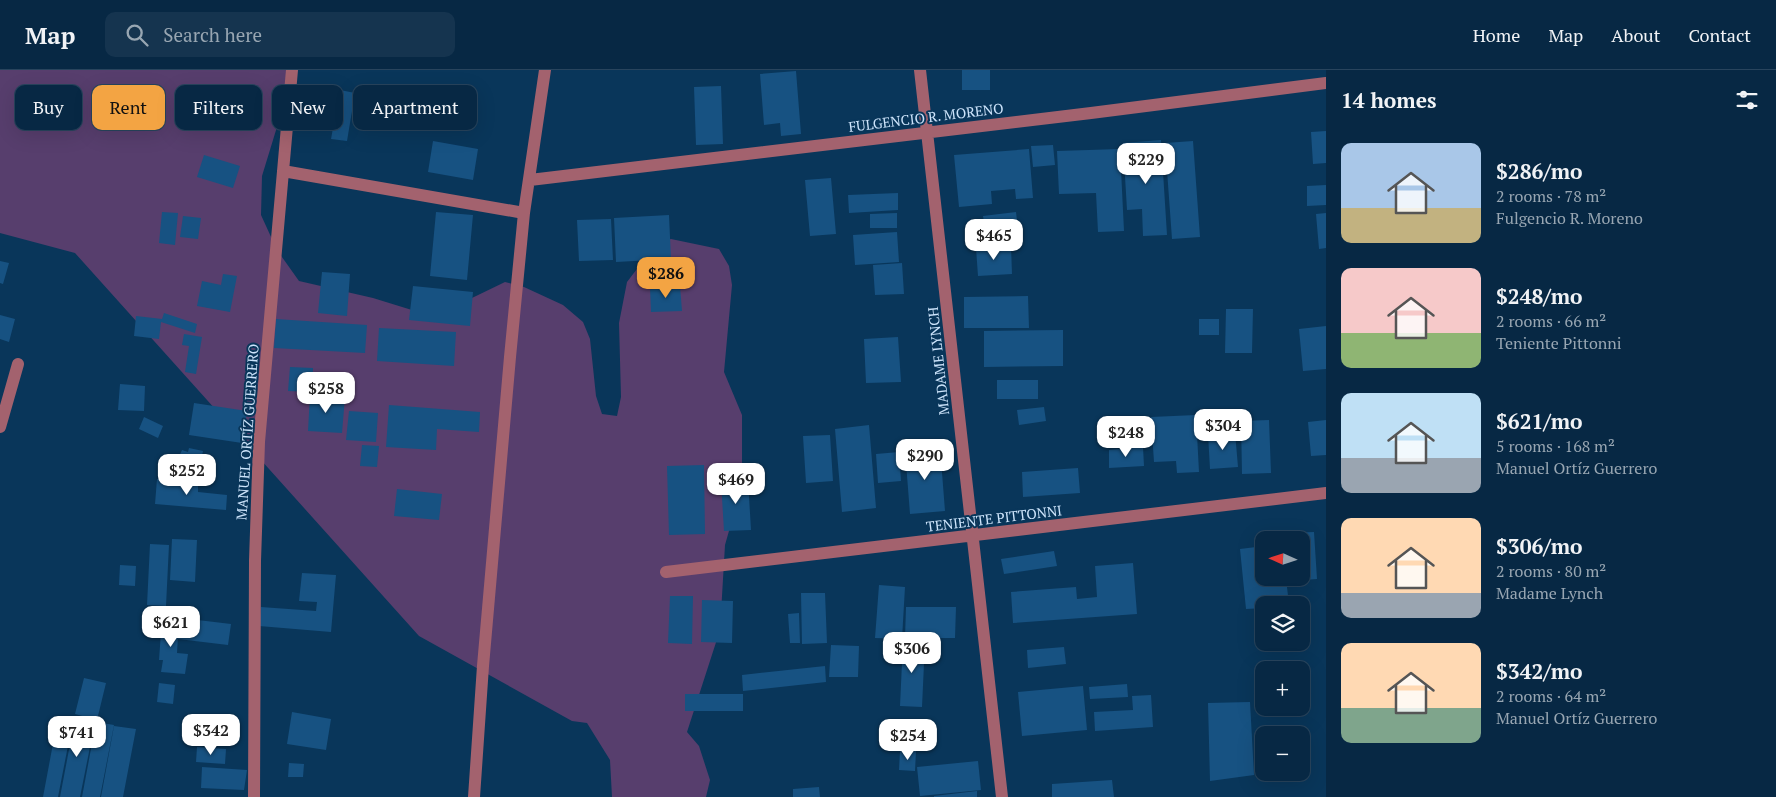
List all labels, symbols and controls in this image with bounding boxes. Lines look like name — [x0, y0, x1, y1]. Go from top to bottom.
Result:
search box — [105, 12, 455, 57]
text: Map — [25, 19, 75, 51]
icon: search — [123, 21, 151, 49]
text: Search here — [163, 22, 262, 47]
text: Home — [1473, 23, 1520, 47]
text: Map — [1548, 23, 1583, 47]
text: About — [1611, 23, 1660, 47]
text: Contact — [1688, 23, 1751, 47]
chip: Buy — [15, 85, 82, 130]
chip: Rent — [92, 85, 165, 130]
chip: Filters — [175, 85, 262, 130]
chip: New — [272, 85, 343, 130]
chip: Apartment — [353, 85, 477, 130]
text: 14 homes — [1341, 86, 1437, 114]
icon: filters — [1733, 86, 1761, 114]
street label: FULGENCIO R. MORENO — [847, 98, 1005, 136]
pin: $229 — [1116, 142, 1176, 185]
text: $229 — [1128, 148, 1164, 170]
text: $286/mo — [1496, 157, 1583, 185]
icon: home — [1381, 163, 1441, 223]
text: 2 rooms · 78 m² — [1496, 185, 1606, 207]
text: Fulgencio R. Moreno — [1496, 207, 1643, 229]
pin: $465 — [964, 218, 1024, 261]
text: $465 — [976, 224, 1012, 246]
pin: $286 — [636, 256, 696, 299]
text: $286 — [648, 262, 684, 284]
text: $248/mo — [1496, 282, 1583, 310]
icon: home — [1381, 288, 1441, 348]
street label: MADAME LYNCH — [923, 306, 953, 416]
text: 2 rooms · 66 m² — [1496, 310, 1606, 332]
text: Teniente Pittonni — [1496, 332, 1622, 354]
street label: MANUEL ORTÍZ GUERRERO — [231, 343, 263, 521]
pin: $258 — [296, 372, 356, 414]
text: $258 — [308, 377, 344, 399]
text: $621/mo — [1496, 407, 1583, 435]
pin: $304 — [1193, 408, 1253, 451]
icon: home — [1381, 413, 1441, 473]
text: $304 — [1205, 414, 1241, 436]
pin: $248 — [1096, 416, 1156, 458]
text: $248 — [1108, 421, 1144, 443]
text: 5 rooms · 168 m² — [1496, 435, 1615, 457]
pin: $290 — [895, 438, 955, 481]
text: $290 — [907, 444, 943, 466]
pin: $252 — [157, 454, 217, 496]
text: Manuel Ortíz Guerrero — [1496, 457, 1657, 479]
text: $252 — [169, 459, 205, 481]
pin: $469 — [706, 462, 766, 505]
text: $469 — [718, 468, 754, 490]
street label: TENIENTE PITTONNI — [925, 500, 1063, 536]
north arrow — [1255, 531, 1310, 586]
map controls — [1255, 531, 1310, 781]
text: $306/mo — [1496, 532, 1583, 560]
icon: home — [1381, 538, 1441, 598]
text: 2 rooms · 80 m² — [1496, 560, 1606, 582]
text: Madame Lynch — [1496, 582, 1603, 604]
button: layers — [1255, 596, 1310, 651]
pin: $621 — [141, 606, 201, 648]
text: $621 — [153, 611, 189, 633]
pin: $306 — [882, 632, 942, 674]
text: $306 — [894, 637, 930, 659]
text: $342/mo — [1496, 657, 1583, 685]
button: + — [1255, 661, 1310, 716]
icon: home — [1381, 663, 1441, 723]
text: 2 rooms · 64 m² — [1496, 685, 1606, 707]
text: Manuel Ortíz Guerrero — [1496, 707, 1657, 729]
pin: $342 — [181, 714, 241, 756]
pin: $741 — [47, 716, 107, 758]
pin: $254 — [878, 718, 938, 761]
text: $342 — [193, 719, 229, 741]
text: $741 — [59, 721, 95, 743]
text: $254 — [890, 724, 926, 746]
button: − — [1255, 726, 1310, 781]

